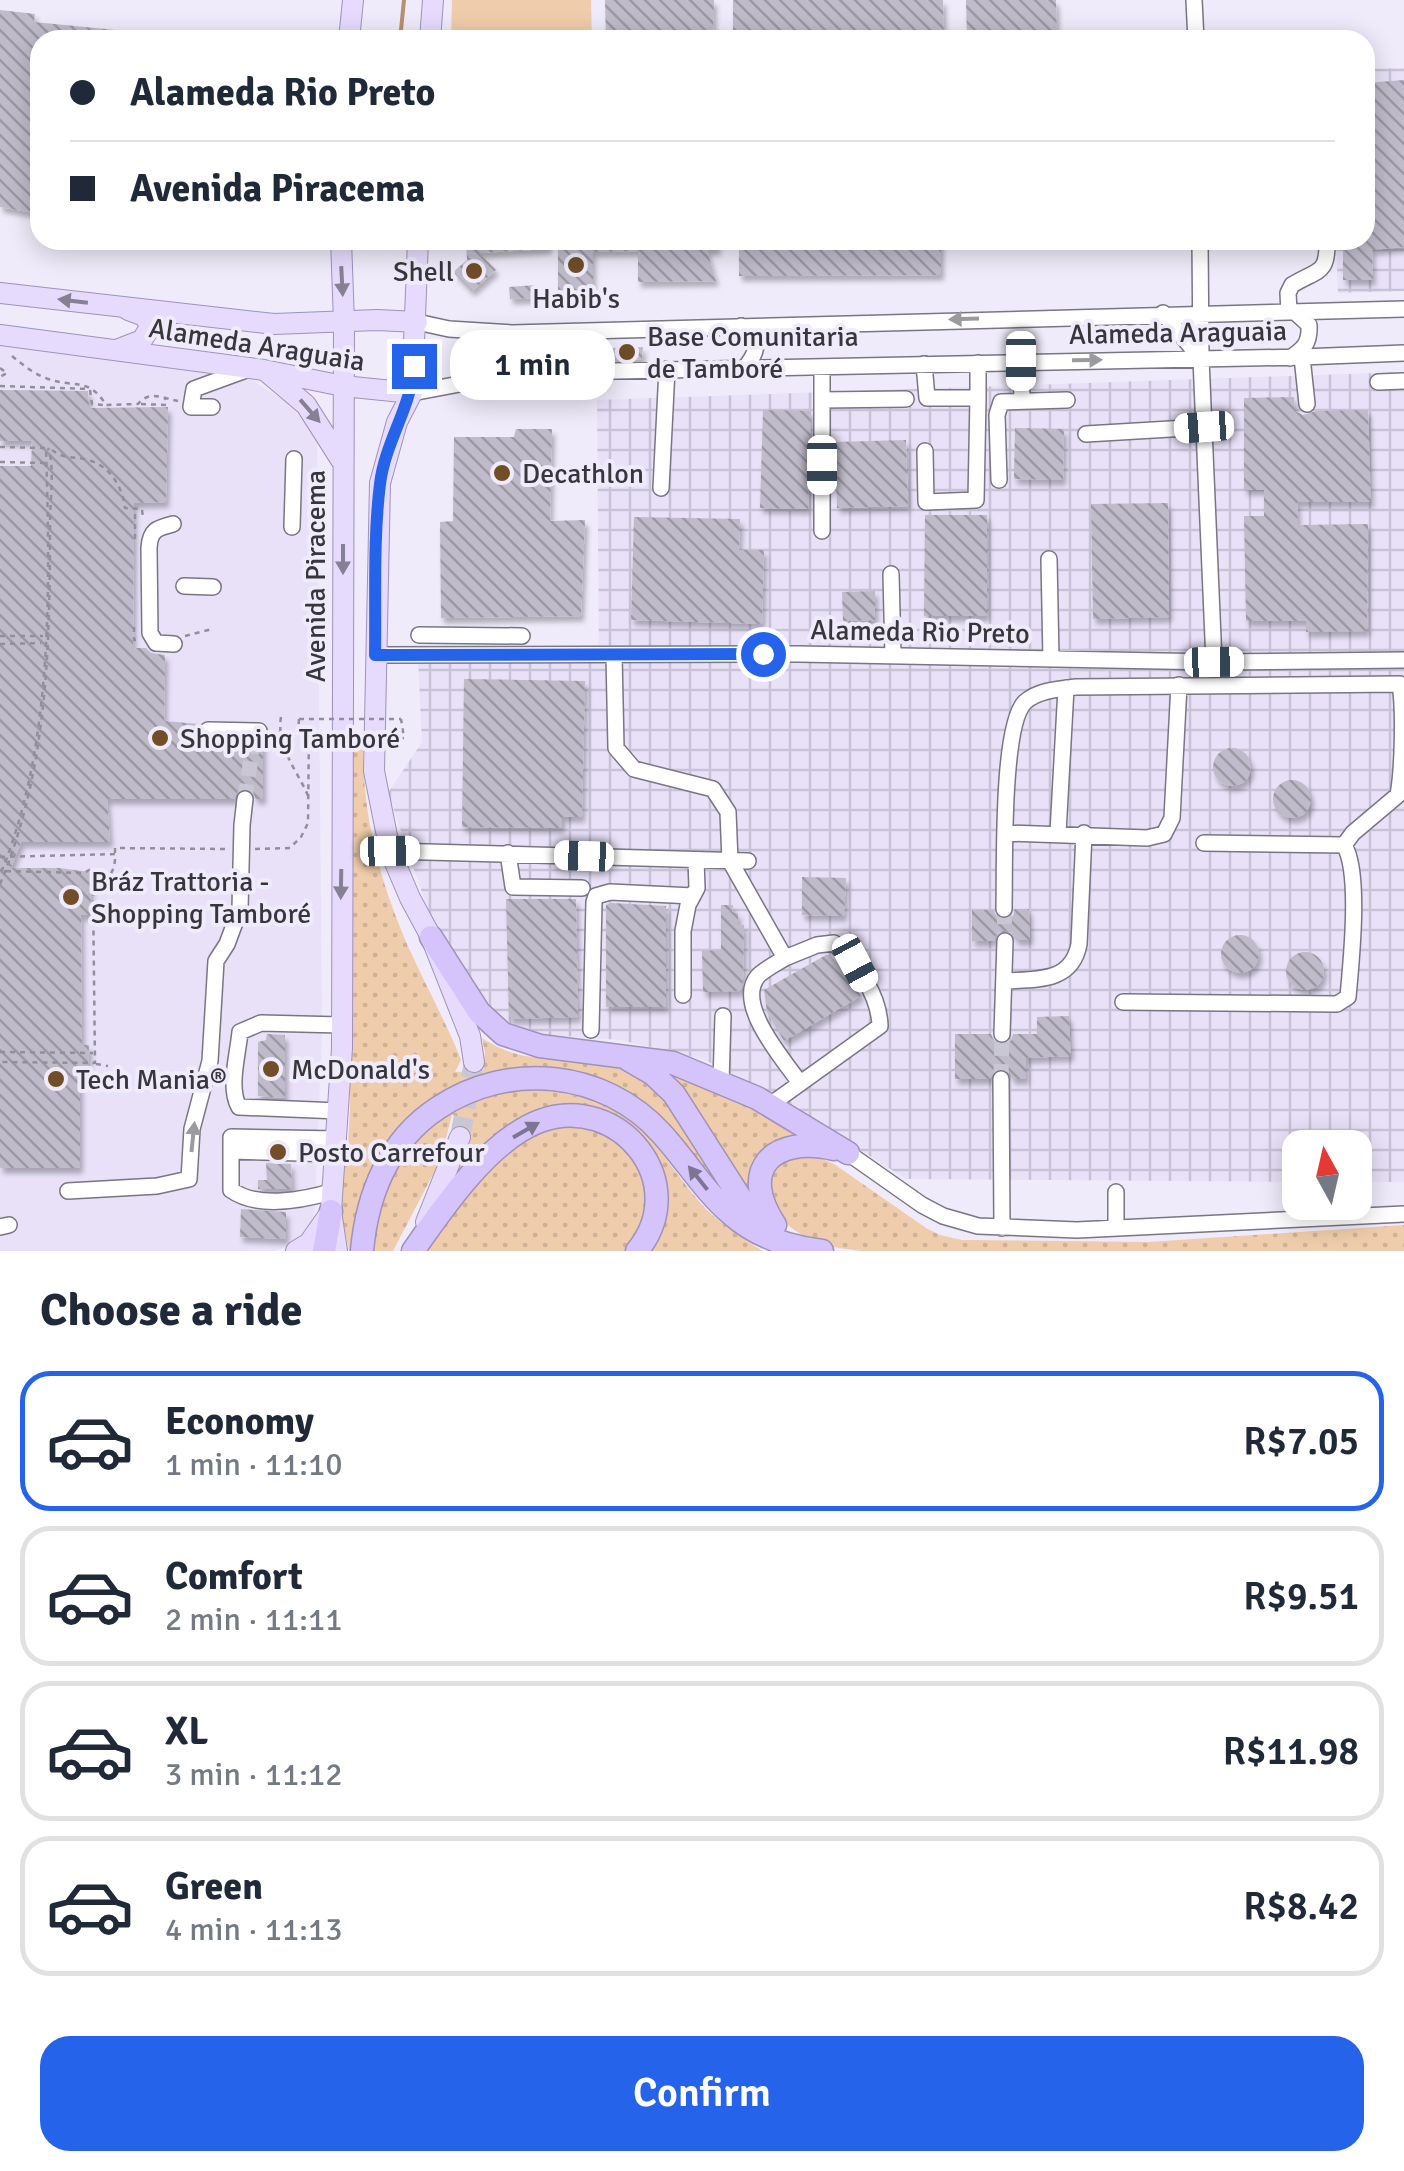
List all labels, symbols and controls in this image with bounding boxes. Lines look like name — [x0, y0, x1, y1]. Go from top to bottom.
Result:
text: Alameda Rio Preto — [130, 69, 435, 116]
text: Avenida Piracema — [130, 165, 425, 212]
marker: Habib's — [565, 254, 587, 276]
place label: Shell — [393, 255, 454, 289]
marker: Shell — [463, 260, 485, 282]
one-way arrow — [334, 266, 350, 298]
place label: Habib's — [532, 282, 620, 316]
one-way arrow — [57, 293, 88, 309]
street label: Alameda Araguaia — [146, 311, 367, 379]
one-way arrow — [948, 311, 980, 327]
street label: Alameda Araguaia — [1069, 314, 1287, 352]
place label: Base Comunitaria de Tamboré — [647, 320, 859, 386]
callout: 1 min — [449, 331, 614, 401]
car — [1006, 331, 1036, 391]
marker: Base Comunitaria de Tamboré — [616, 341, 638, 363]
route end — [392, 344, 437, 389]
text: 1 min — [494, 345, 571, 384]
one-way arrow — [1071, 352, 1103, 368]
one-way arrow — [298, 398, 320, 423]
car — [1173, 410, 1235, 444]
car — [807, 435, 837, 495]
place label: Decathlon — [522, 457, 644, 491]
marker: Decathlon — [491, 462, 513, 484]
street label: Avenida Piracema — [299, 470, 333, 682]
one-way arrow — [335, 543, 351, 575]
street label: Alameda Rio Preto — [810, 613, 1030, 651]
route start — [741, 632, 786, 677]
car — [1184, 646, 1244, 678]
place label: Shopping Tamboré — [180, 722, 400, 756]
marker: Shopping Tamboré — [149, 727, 171, 749]
car — [360, 835, 420, 867]
car — [553, 840, 615, 872]
place label: Bráz Trattoria - Shopping Tamboré — [91, 865, 311, 931]
one-way arrow — [333, 868, 349, 900]
marker: Bráz Trattoria - Shopping Tamboré — [60, 886, 82, 908]
car — [828, 929, 882, 997]
place label: McDonald's — [291, 1053, 430, 1087]
marker: McDonald's — [260, 1058, 282, 1080]
place label: Tech Mania® — [76, 1063, 227, 1097]
marker: Tech Mania® — [45, 1068, 67, 1090]
one-way arrow — [185, 1121, 201, 1152]
one-way arrow — [512, 1121, 540, 1139]
north arrow — [1282, 1130, 1372, 1220]
map controls — [1282, 1130, 1372, 1220]
place label: Posto Carrefour — [298, 1136, 485, 1170]
marker: Posto Carrefour — [267, 1141, 289, 1163]
one-way arrow — [688, 1165, 709, 1190]
text: Choose a ride — [40, 1283, 303, 1338]
icon: car — [45, 1396, 135, 1486]
text: Economy — [165, 1398, 314, 1445]
text: R$7.05 — [1243, 1418, 1359, 1465]
text: 1 min · 11:10 — [165, 1445, 343, 1484]
icon: car — [45, 1551, 135, 1641]
text: Comfort — [165, 1553, 303, 1600]
text: R$9.51 — [1243, 1573, 1359, 1620]
text: 2 min · 11:11 — [165, 1600, 343, 1639]
icon: car — [45, 1706, 135, 1796]
text: XL — [165, 1708, 208, 1755]
text: R$11.98 — [1223, 1728, 1359, 1775]
text: 3 min · 11:12 — [165, 1755, 343, 1794]
icon: car — [45, 1861, 135, 1951]
text: Green — [165, 1863, 263, 1910]
text: R$8.42 — [1243, 1883, 1359, 1930]
text: 4 min · 11:13 — [165, 1910, 343, 1949]
button: Confirm — [40, 2036, 1364, 2151]

